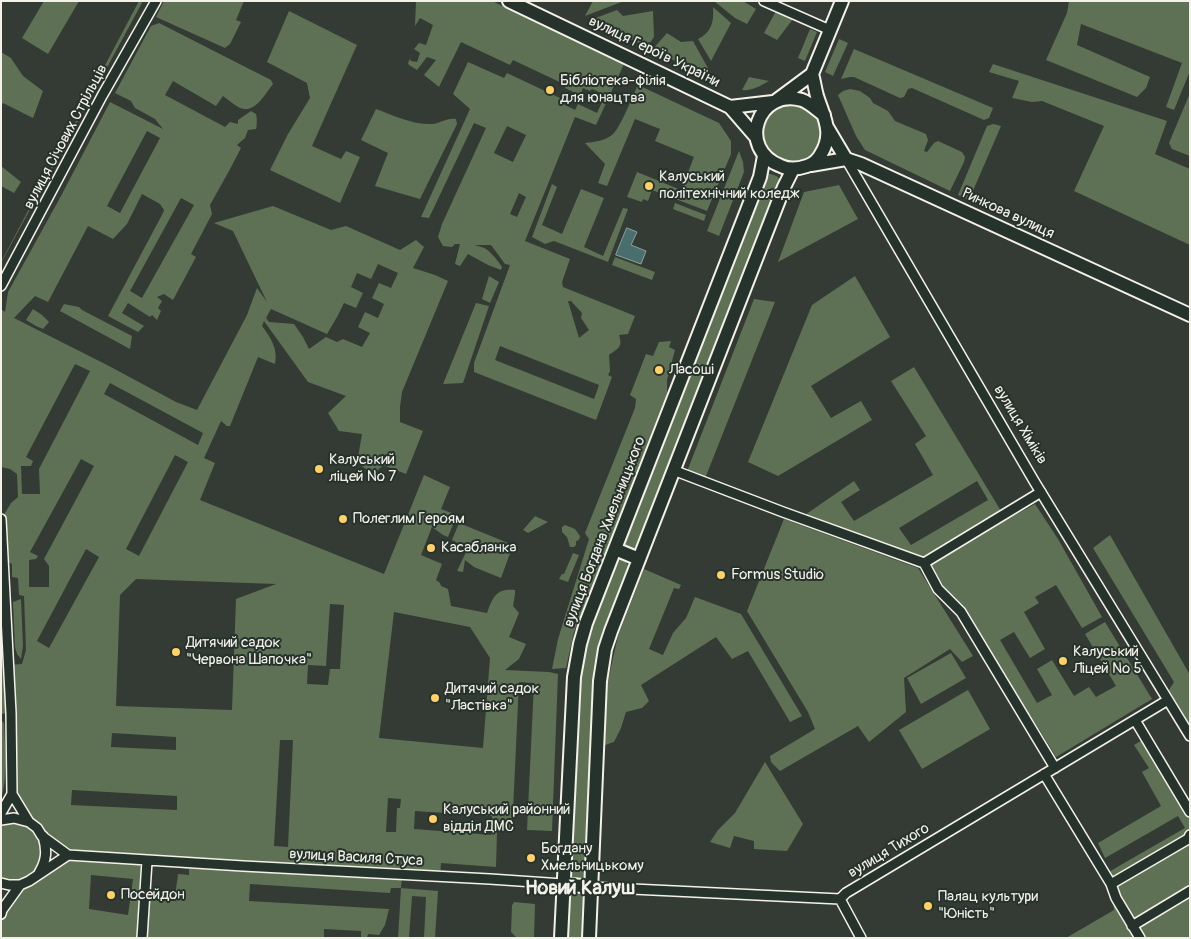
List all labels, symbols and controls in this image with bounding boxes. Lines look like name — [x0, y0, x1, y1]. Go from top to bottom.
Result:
street label: вулиця Героїв України — [586, 12, 722, 92]
street label: вулиця Січових Стрільців — [20, 62, 112, 212]
place label: Бібліотека-філія для юнацтва — [560, 72, 666, 107]
marker: Бібліотека-філія для юнацтва — [544, 84, 556, 96]
place label: Калуський політехнічний коледж — [659, 168, 800, 203]
marker: Калуський політехнічний коледж — [643, 180, 655, 192]
street label: Ринкова вулиця — [959, 185, 1057, 243]
place label: Ласоші — [669, 361, 714, 379]
marker: Ласоші — [653, 364, 665, 376]
street label: вулиця Хіміків — [989, 382, 1051, 468]
street label: вулиця Богдана Хмельницького — [560, 434, 650, 630]
place label: Калуський ліцей № 7 — [329, 451, 396, 486]
marker: Калуський ліцей № 7 — [313, 463, 325, 475]
place label: Полеглим Героям — [353, 510, 465, 528]
marker: Полеглим Героям — [337, 513, 349, 525]
place label: Касабланка — [441, 539, 516, 557]
marker: Касабланка — [425, 542, 437, 554]
place label: Formus Studio — [731, 566, 824, 584]
marker: Formus Studio — [715, 569, 727, 581]
place label: Дитячий садок "Червона Шапочка" — [186, 634, 312, 669]
place label: Калуський Ліцей № 5 — [1073, 643, 1142, 678]
marker: Дитячий садок "Червона Шапочка" — [170, 646, 182, 658]
marker: Калуський Ліцей № 5 — [1057, 655, 1069, 667]
place label: Дитячий садок "Ластівка" — [445, 680, 539, 715]
marker: Дитячий садок "Ластівка" — [429, 692, 441, 704]
place label: Калуський районний відділ ДМС — [443, 801, 570, 836]
marker: Калуський районний відділ ДМС — [427, 813, 439, 825]
street label: вулиця Тихого — [845, 820, 933, 882]
place label: Богдану Хмельницькому — [541, 840, 644, 875]
street label: вулиця Василя Стуса — [289, 846, 423, 870]
marker: Богдану Хмельницькому — [525, 852, 537, 864]
district label: Новий Калуш — [525, 877, 635, 901]
place label: Посейдон — [121, 886, 185, 904]
place label: Палац культури "Юність" — [938, 888, 1038, 923]
marker: Посейдон — [105, 889, 117, 901]
marker: Палац культури "Юність" — [922, 900, 934, 912]

